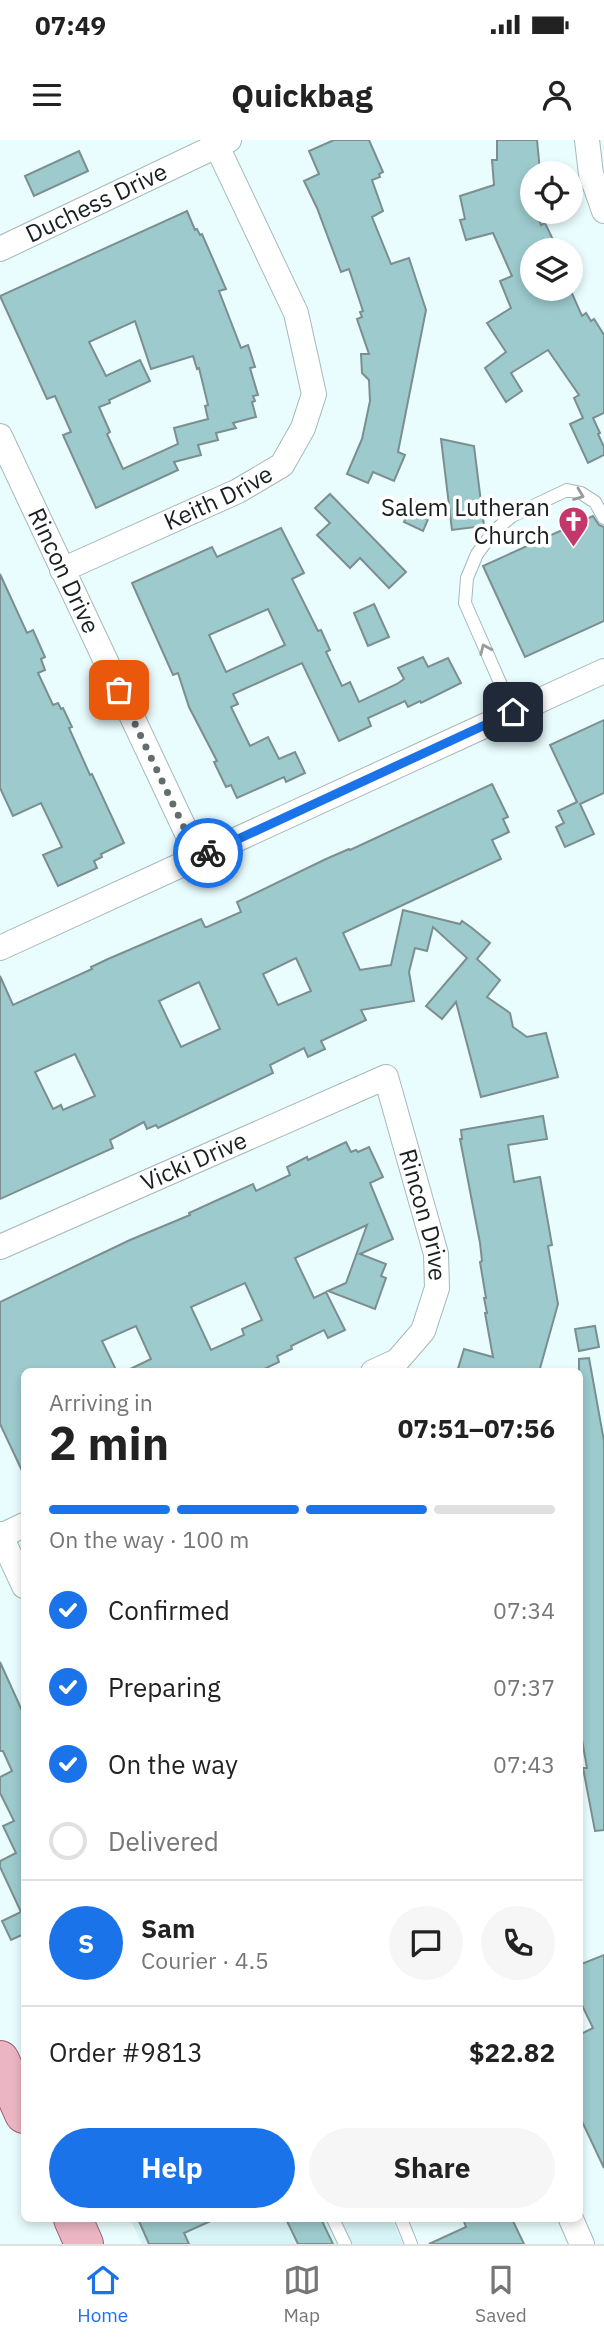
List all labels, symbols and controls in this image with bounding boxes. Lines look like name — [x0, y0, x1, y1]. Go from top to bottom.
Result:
text: 07:49 — [35, 8, 106, 42]
text: Quickbag — [231, 74, 373, 116]
icon: menu — [28, 76, 66, 114]
icon: person — [538, 76, 576, 114]
street label: Duchess Drive — [20, 155, 172, 250]
map controls — [520, 161, 583, 301]
button: locate — [520, 161, 583, 224]
button: layers — [520, 238, 583, 301]
street label: Keith Drive — [158, 457, 278, 537]
one-way arrow — [572, 487, 585, 501]
place label: Salem Lutheran Church — [381, 491, 550, 551]
street label: Rincon Drive — [21, 502, 108, 639]
church icon: Salem Lutheran Church — [556, 505, 590, 549]
one-way arrow — [480, 644, 494, 656]
pin — [89, 660, 149, 720]
icon: bag — [100, 671, 138, 709]
pin — [483, 682, 543, 742]
icon: home — [494, 693, 532, 731]
courier — [173, 818, 243, 888]
icon: bike — [189, 834, 227, 872]
street label: Vicki Drive — [136, 1123, 252, 1198]
street label: Rincon Drive — [392, 1145, 454, 1281]
text: Arriving in — [49, 1387, 153, 1417]
text: 07:51–07:56 — [398, 1411, 555, 1445]
text: 2 min — [49, 1413, 169, 1473]
text: On the way · 100 m — [49, 1524, 249, 1554]
icon: check — [49, 1591, 87, 1629]
text: Confirmed — [108, 1593, 230, 1627]
text: 07:34 — [493, 1595, 555, 1625]
icon: check — [49, 1668, 87, 1706]
text: Preparing — [108, 1670, 221, 1704]
text: 07:37 — [493, 1672, 555, 1702]
icon: check — [49, 1745, 87, 1783]
text: On the way — [108, 1747, 238, 1781]
text: 07:43 — [493, 1749, 555, 1779]
text: Delivered — [108, 1824, 219, 1858]
button: chat — [389, 1906, 463, 1980]
button: phone — [481, 1906, 555, 1980]
text: Sam — [141, 1911, 195, 1945]
text: S — [78, 1926, 94, 1960]
text: Courier · 4.5 — [141, 1945, 269, 1975]
text: Order #9813 — [49, 2035, 203, 2069]
text: $22.82 — [469, 2035, 555, 2069]
button: Help — [49, 2128, 295, 2208]
button: Share — [309, 2128, 555, 2208]
tab: Home — [77, 2261, 128, 2327]
tab: Map — [283, 2261, 321, 2327]
tab: Saved — [475, 2261, 527, 2327]

